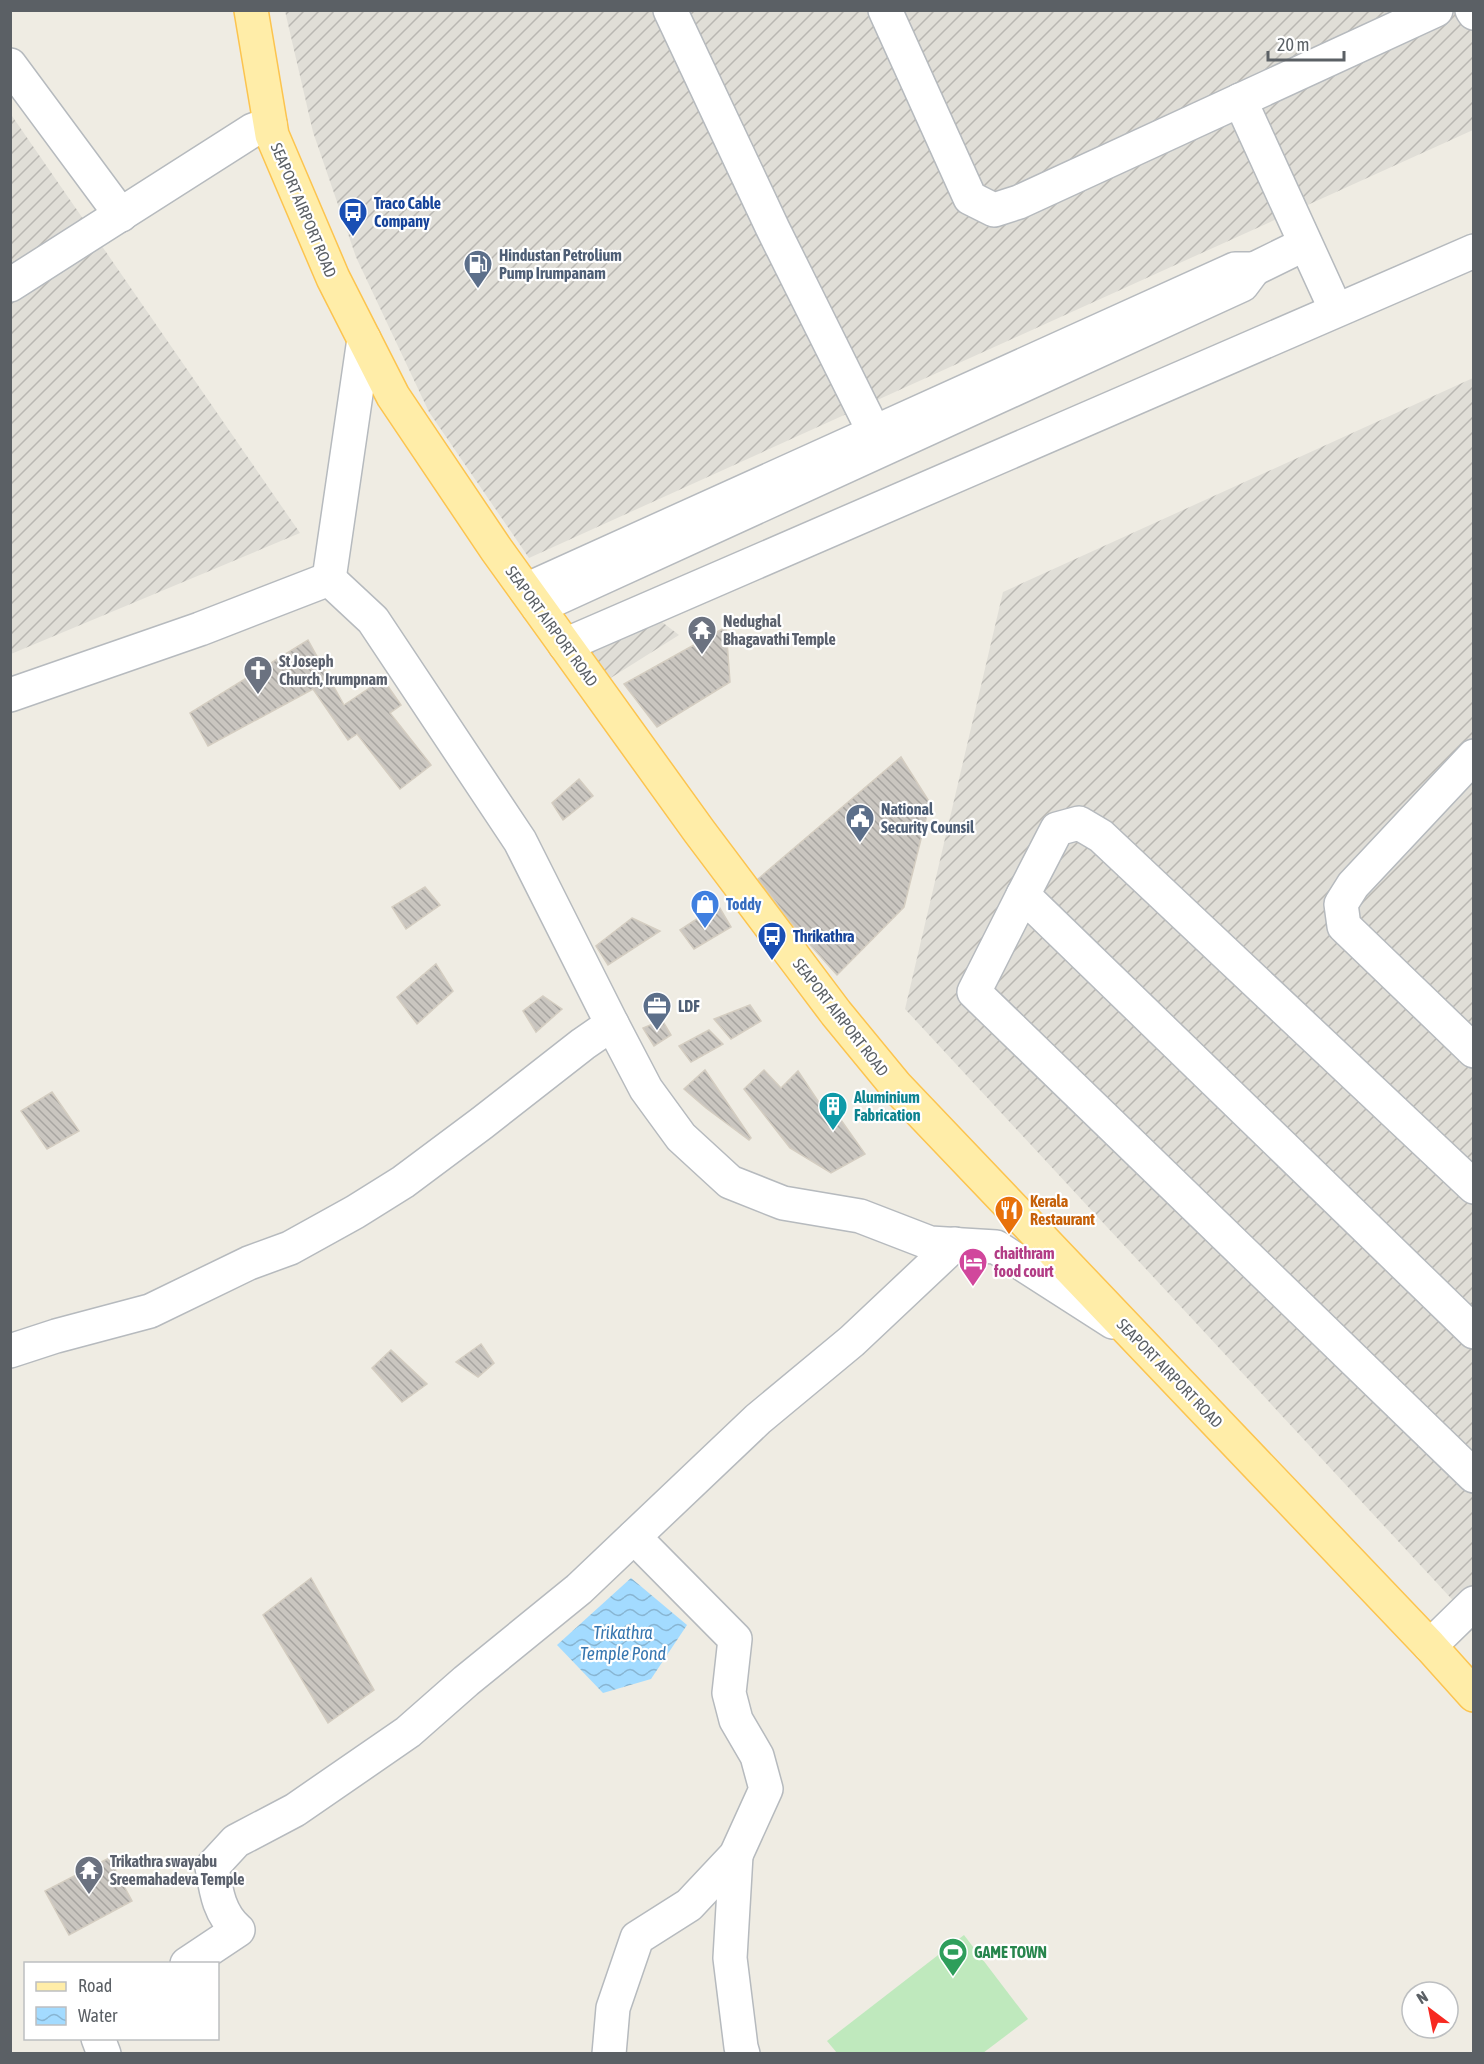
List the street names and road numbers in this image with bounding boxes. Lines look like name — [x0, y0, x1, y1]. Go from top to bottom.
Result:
street label: SEAPORT AIRPORT ROAD — [268, 140, 340, 280]
street label: SEAPORT AIRPORT ROAD — [502, 562, 602, 690]
street label: SEAPORT AIRPORT ROAD — [790, 955, 892, 1079]
street label: SEAPORT AIRPORT ROAD — [1113, 1315, 1227, 1431]

